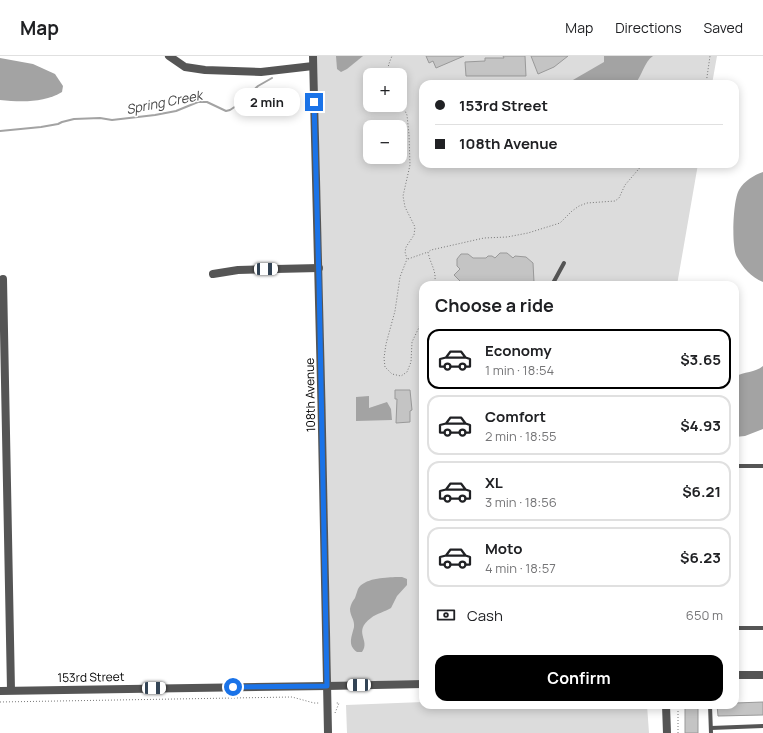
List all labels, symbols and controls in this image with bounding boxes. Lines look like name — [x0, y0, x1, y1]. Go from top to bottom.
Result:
text: Map — [20, 15, 59, 41]
text: Map — [565, 18, 593, 37]
text: Directions — [615, 18, 682, 37]
text: Saved — [704, 18, 743, 37]
map controls — [363, 68, 407, 164]
button: + — [363, 68, 407, 112]
water label: Spring Creek — [125, 85, 206, 118]
callout: 2 min — [234, 88, 300, 116]
text: 2 min — [250, 93, 284, 111]
route end — [305, 93, 323, 111]
text: 153rd Street — [459, 95, 548, 116]
button: − — [363, 120, 407, 164]
text: 108th Avenue — [459, 133, 558, 154]
car — [254, 263, 278, 275]
text: Choose a ride — [435, 293, 554, 317]
text: Economy — [485, 340, 552, 361]
icon: car — [437, 341, 473, 377]
text: $3.65 — [680, 349, 721, 370]
street label: 108th Avenue — [301, 358, 319, 432]
text: 1 min · 18:54 — [485, 361, 554, 379]
text: Comfort — [485, 406, 546, 427]
icon: car — [437, 407, 473, 443]
text: $4.93 — [680, 415, 721, 436]
text: 2 min · 18:55 — [485, 427, 556, 445]
text: XL — [485, 472, 503, 493]
icon: car — [437, 473, 473, 509]
text: $6.21 — [682, 481, 721, 502]
text: 3 min · 18:56 — [485, 493, 557, 511]
text: Moto — [485, 538, 522, 559]
icon: car — [437, 539, 473, 575]
text: $6.23 — [680, 547, 721, 568]
text: 4 min · 18:57 — [485, 559, 556, 577]
icon: cash — [435, 604, 457, 626]
text: Cash — [467, 605, 503, 626]
text: 650 m — [686, 606, 723, 624]
button: Confirm — [435, 655, 723, 701]
street label: 153rd Street — [57, 668, 125, 686]
route start — [224, 678, 242, 696]
car — [347, 679, 371, 691]
car — [142, 682, 166, 694]

